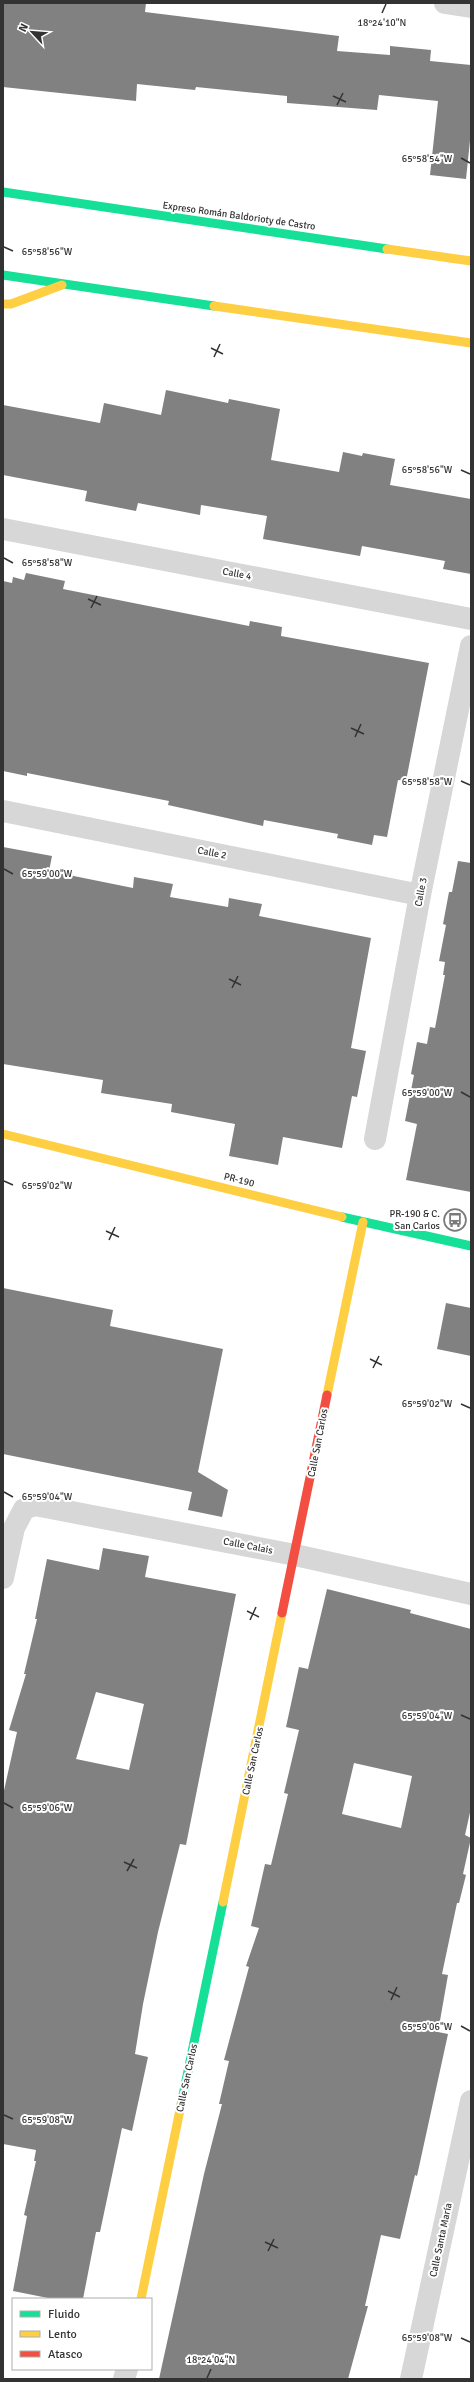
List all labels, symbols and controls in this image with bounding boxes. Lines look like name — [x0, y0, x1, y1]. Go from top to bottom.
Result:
north arrow — [12, 12, 52, 52]
text: 18°24'10"N — [358, 17, 406, 29]
text: N — [16, 22, 31, 34]
text: 65°58'54"W — [402, 153, 453, 165]
street label: Expreso Román Baldorioty de Castro — [162, 199, 316, 233]
text: 65°58'56"W — [22, 246, 73, 258]
text: 65°58'56"W — [402, 464, 453, 476]
text: 65°58'58"W — [22, 557, 73, 569]
street label: Calle 4 — [221, 565, 253, 583]
text: 65°58'58"W — [402, 776, 453, 788]
street label: Calle 2 — [196, 844, 228, 862]
text: 65°59'00"W — [22, 868, 73, 880]
street label: Calle 3 — [412, 876, 430, 908]
text: 65°59'00"W — [402, 1087, 453, 1099]
street label: PR-190 — [222, 1170, 256, 1190]
text: 65°59'02"W — [22, 1180, 73, 1192]
bus stop icon: PR-190 & C. San Carlos — [442, 1207, 468, 1233]
place label: PR-190 & C. San Carlos — [389, 1208, 441, 1232]
text: 65°59'02"W — [402, 1398, 453, 1410]
street label: Calle San Carlos — [305, 1407, 331, 1478]
text: 65°59'04"W — [22, 1491, 73, 1503]
street label: Calle Calais — [222, 1535, 274, 1557]
text: 65°59'04"W — [402, 1710, 453, 1722]
street label: Calle San Carlos — [240, 1725, 266, 1796]
text: 65°59'06"W — [22, 1802, 73, 1814]
text: 65°59'06"W — [402, 2021, 453, 2033]
street label: Calle San Carlos — [174, 2042, 200, 2113]
text: 65°59'08"W — [22, 2114, 73, 2126]
street label: Calle Santa María — [427, 2202, 455, 2278]
legend — [12, 2298, 152, 2370]
text: Fluido — [48, 2307, 80, 2322]
text: Lento — [48, 2327, 77, 2342]
text: 65°59'08"W — [402, 2332, 453, 2344]
text: Atasco — [48, 2347, 83, 2362]
text: 18°24'04"N — [187, 2354, 235, 2366]

